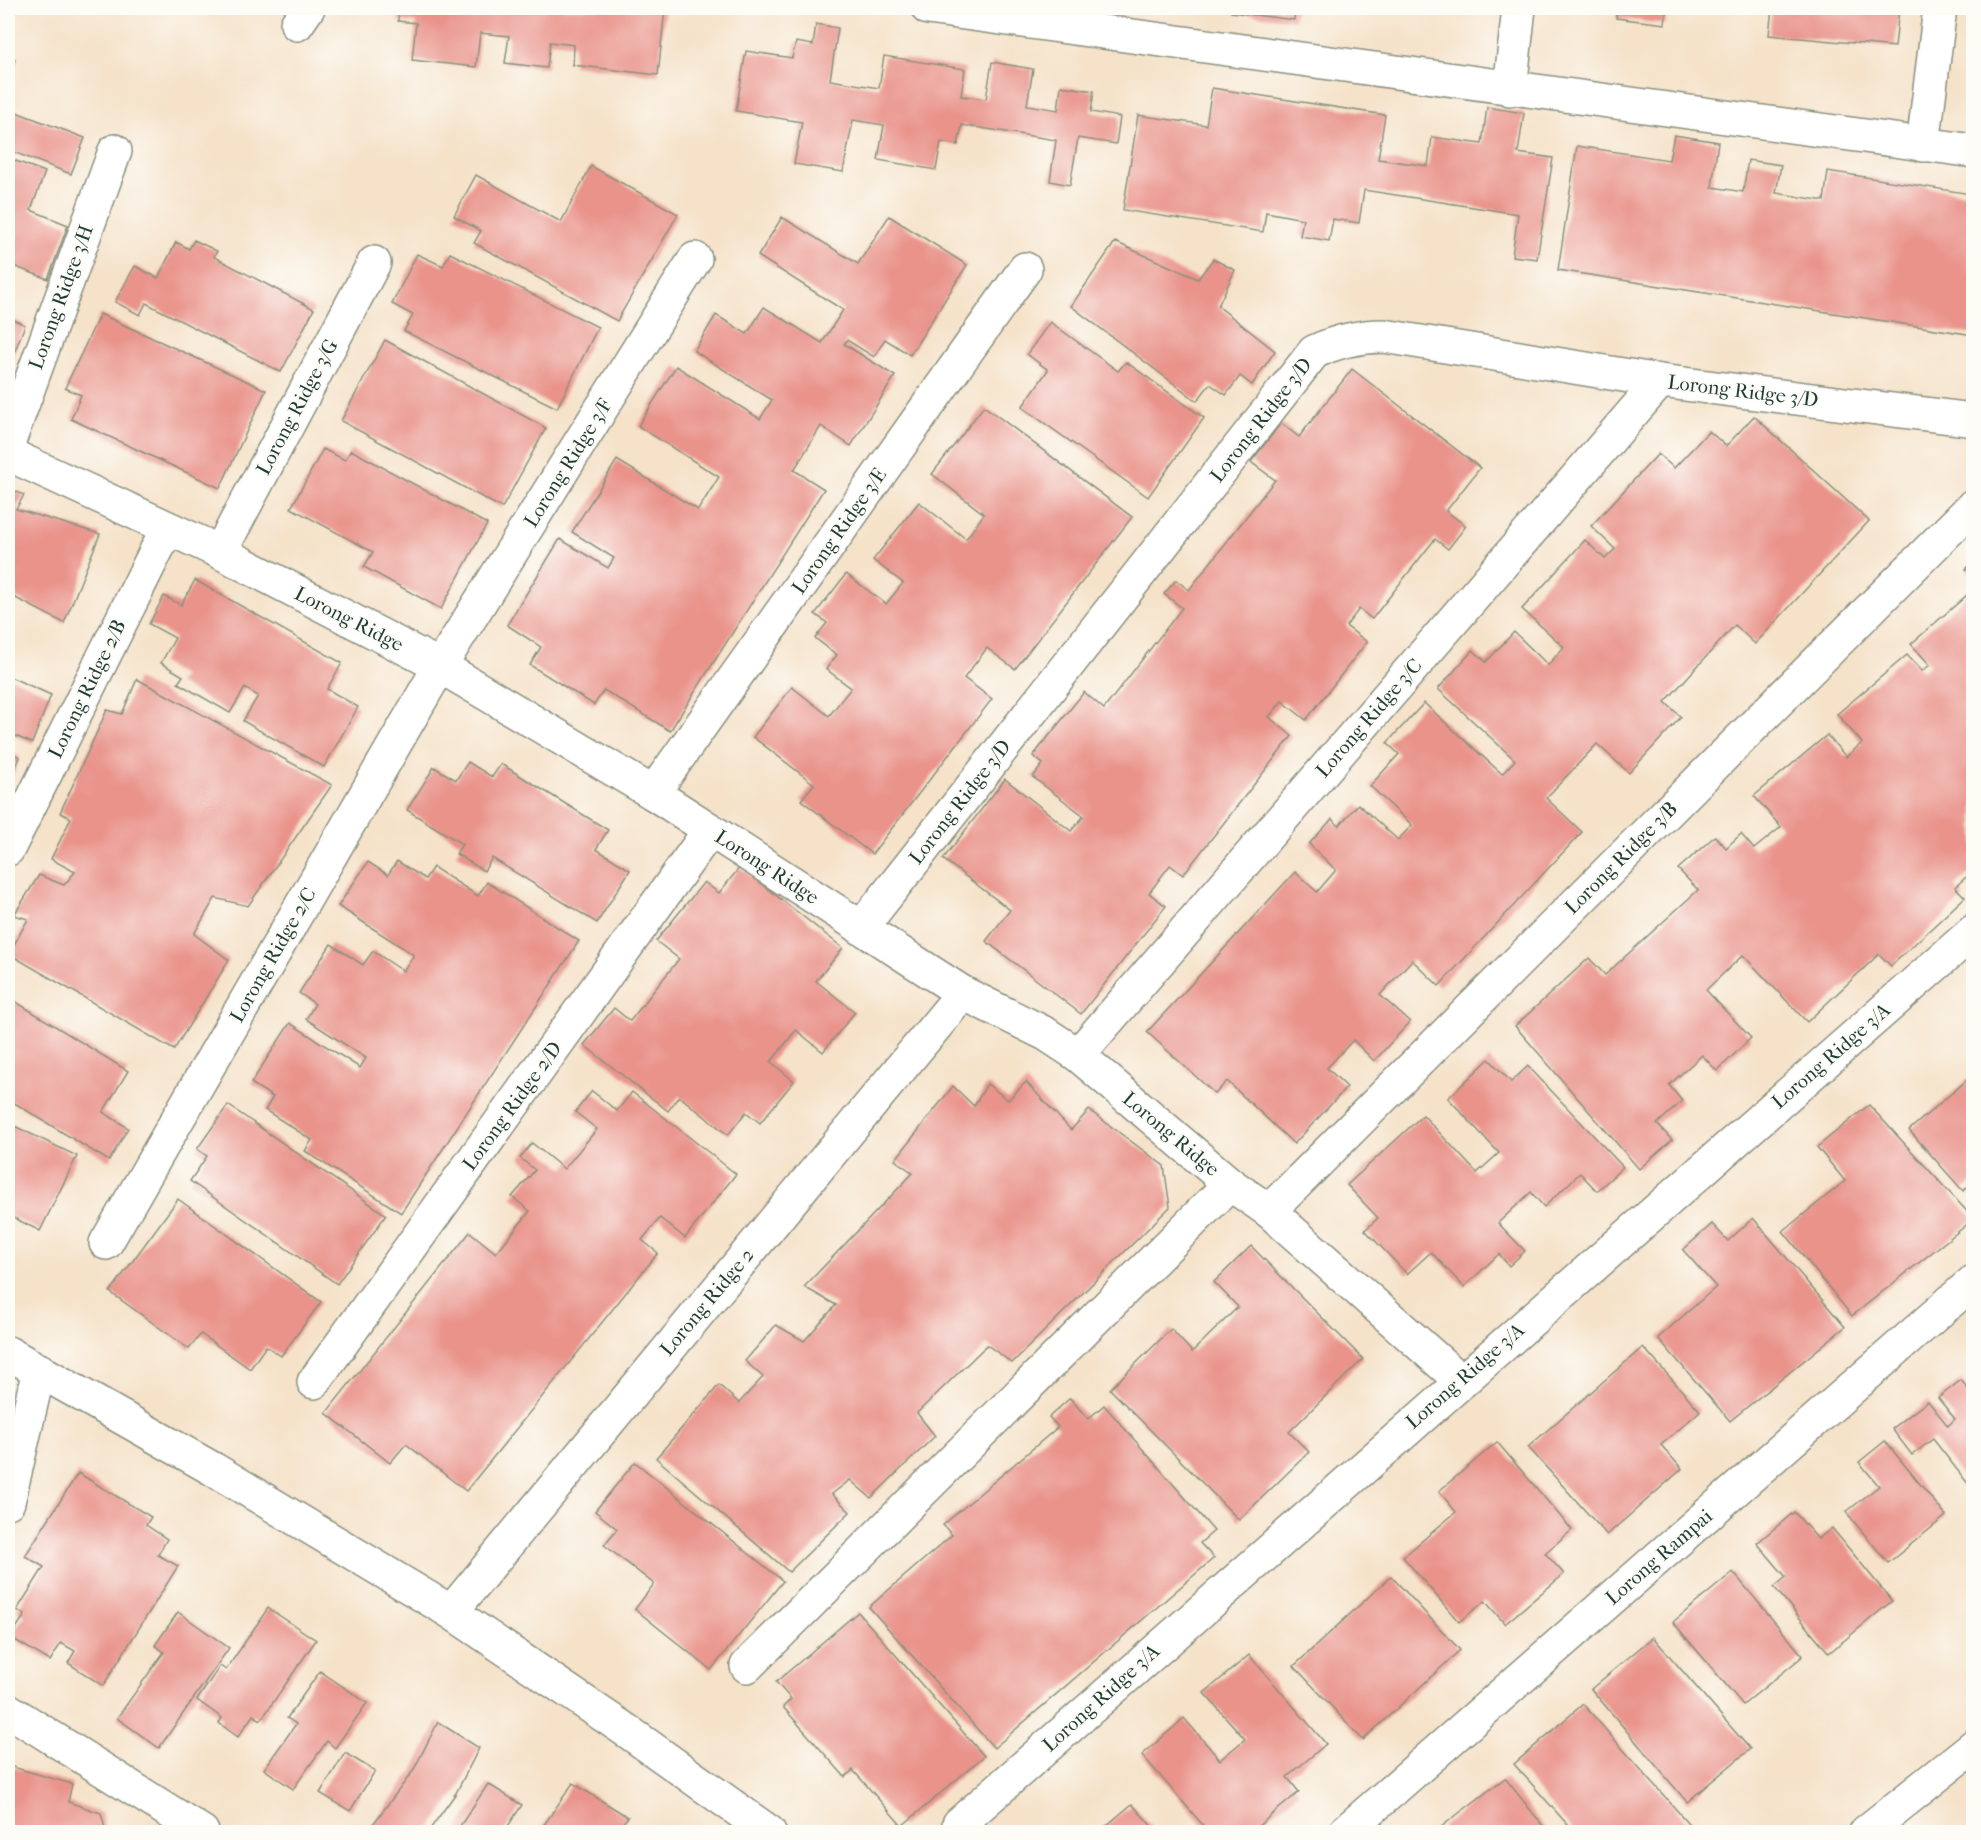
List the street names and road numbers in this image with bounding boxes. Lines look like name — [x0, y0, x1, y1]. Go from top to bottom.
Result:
street label: Lorong Ridge 3/H — [24, 221, 98, 372]
street label: Lorong Ridge 3/G — [252, 335, 342, 479]
street label: Lorong Ridge 3/D — [1205, 353, 1317, 487]
street label: Lorong Ridge 3/D — [1666, 370, 1820, 412]
street label: Lorong Ridge 3/F — [519, 394, 617, 531]
street label: Lorong Ridge 3/E — [787, 464, 891, 598]
street label: Lorong Ridge — [291, 582, 407, 656]
street label: Lorong Ridge 2/B — [43, 616, 131, 762]
street label: Lorong Ridge 3/C — [1311, 654, 1427, 782]
street label: Lorong Ridge 3/D — [904, 735, 1016, 869]
street label: Lorong Ridge 3/B — [1560, 797, 1682, 919]
street label: Lorong Ridge — [711, 825, 823, 909]
street label: Lorong Ridge 2/C — [225, 884, 321, 1026]
street label: Lorong Ridge 3/A — [1767, 998, 1896, 1114]
street label: Lorong Ridge 2/D — [458, 1037, 566, 1175]
street label: Lorong Ridge — [1118, 1087, 1224, 1181]
street label: Lorong Ridge 2 — [655, 1243, 759, 1361]
street label: Lorong Ridge 3/A — [1401, 1318, 1530, 1434]
street label: Lorong Rampai — [1601, 1504, 1717, 1610]
street label: Lorong Ridge 3/A — [1038, 1639, 1165, 1756]

